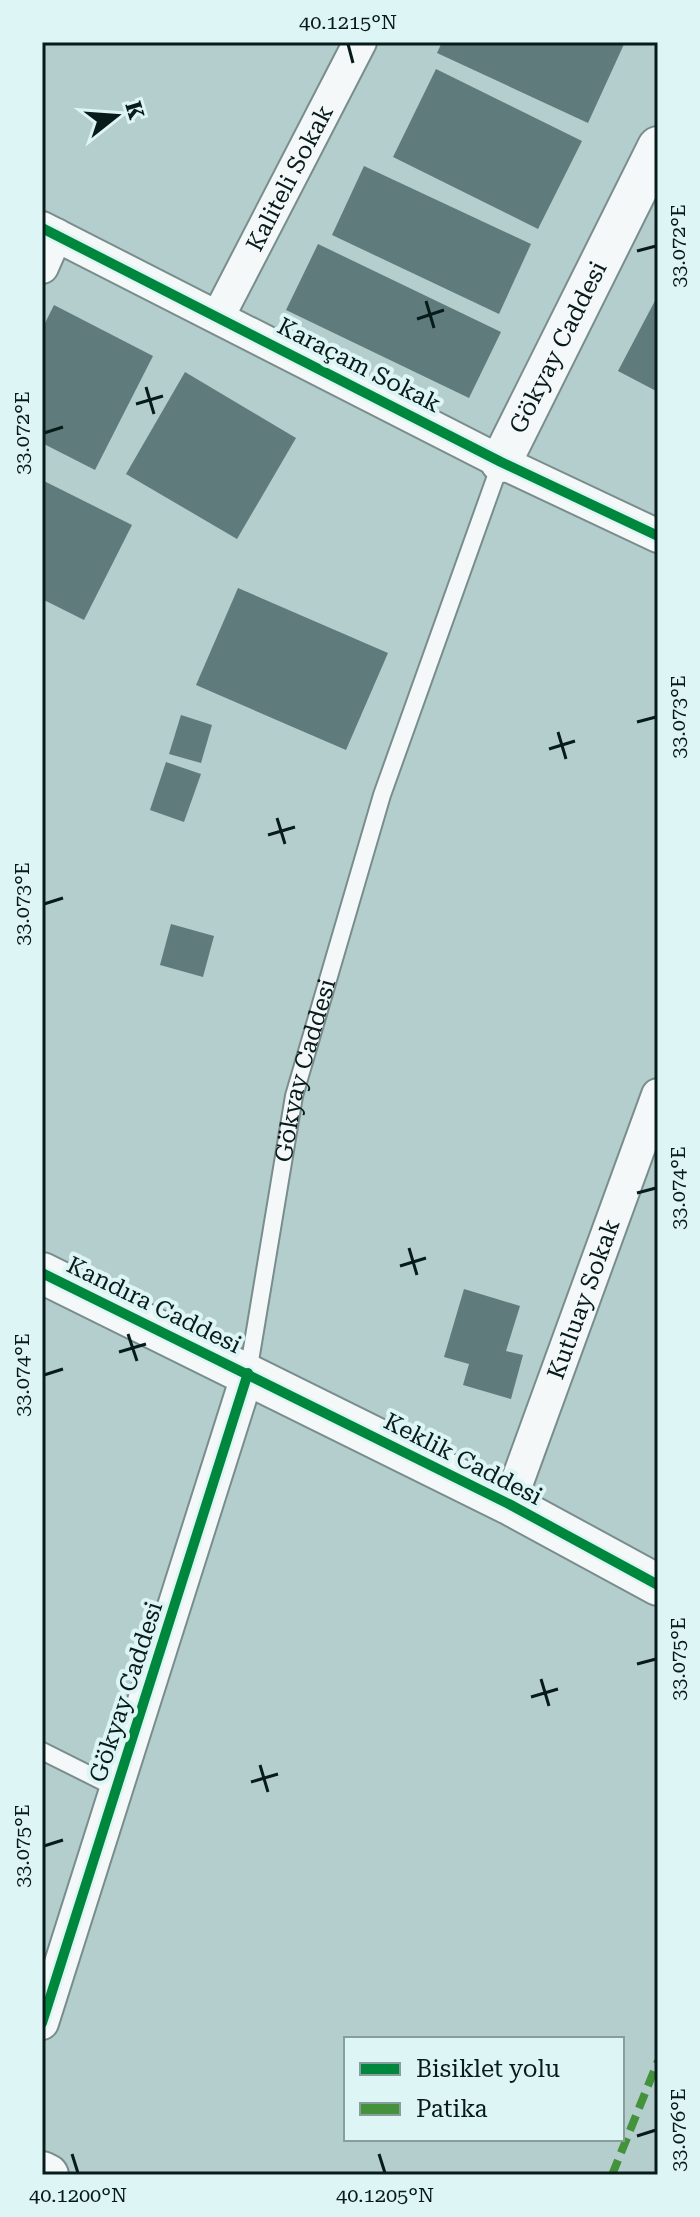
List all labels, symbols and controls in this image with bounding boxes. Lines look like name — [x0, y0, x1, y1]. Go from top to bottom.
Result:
text: 40.1215°N — [299, 10, 397, 34]
north arrow — [76, 76, 156, 156]
text: K — [120, 98, 149, 122]
street label: Kaliteli Sokak — [240, 100, 339, 256]
text: 33.072°E — [666, 204, 690, 288]
street label: Gökyay Caddesi — [504, 257, 613, 438]
street label: Karaçam Sokak — [273, 312, 445, 418]
text: 33.072°E — [10, 391, 34, 475]
text: 33.073°E — [666, 675, 690, 759]
text: 33.073°E — [10, 862, 34, 946]
street label: Gökyay Caddesi — [269, 975, 342, 1164]
text: 33.074°E — [666, 1146, 690, 1230]
street label: Kutluay Sokak — [542, 1215, 626, 1383]
street label: Kandıra Caddesi — [62, 1251, 246, 1359]
text: 33.074°E — [10, 1333, 34, 1417]
street label: Keklik Caddesi — [379, 1407, 547, 1511]
street label: Gökyay Caddesi — [84, 1598, 168, 1786]
text: 33.075°E — [666, 1617, 690, 1701]
text: 33.075°E — [10, 1804, 34, 1888]
legend — [344, 2037, 624, 2141]
text: Bisiklet yolu — [416, 2055, 560, 2083]
text: 33.076°E — [666, 2088, 690, 2172]
text: Patika — [416, 2095, 488, 2123]
text: 40.1200°N — [29, 2183, 127, 2207]
text: 40.1205°N — [336, 2183, 434, 2207]

